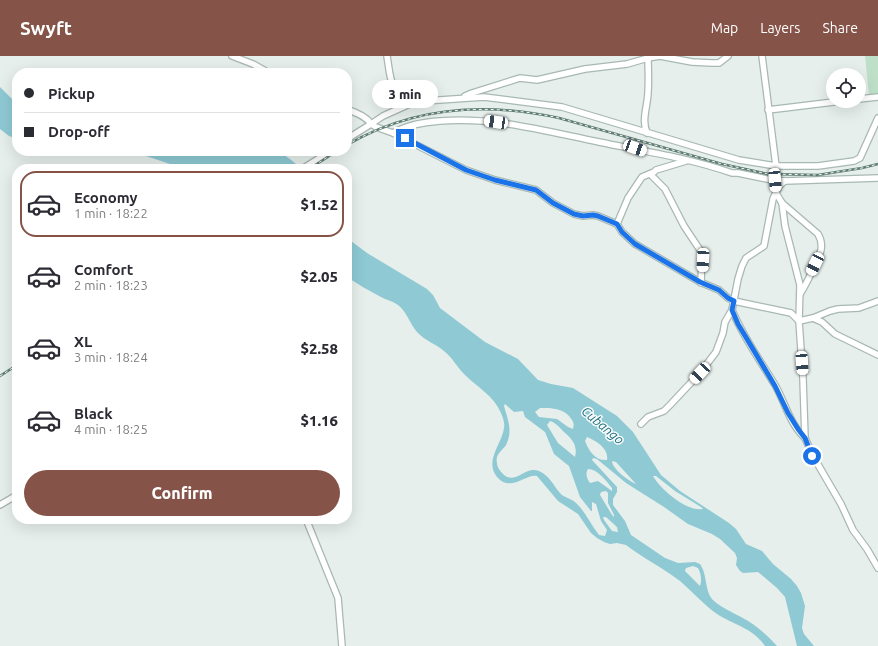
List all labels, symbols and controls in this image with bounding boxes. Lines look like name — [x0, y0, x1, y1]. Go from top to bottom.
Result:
text: Swyft — [20, 17, 72, 39]
text: Map — [711, 20, 738, 36]
text: Layers — [760, 20, 800, 36]
text: Share — [822, 20, 858, 36]
map controls — [826, 68, 866, 108]
button: locate — [826, 68, 866, 108]
callout: 3 min — [372, 80, 438, 108]
text: Pickup — [48, 85, 95, 102]
text: 3 min — [388, 87, 422, 101]
car — [483, 114, 509, 130]
text: Drop-off — [48, 123, 110, 140]
route end — [396, 129, 414, 147]
car — [622, 138, 648, 158]
car — [768, 168, 782, 192]
icon: car — [26, 186, 62, 222]
text: Economy — [74, 189, 138, 206]
text: $1.52 — [300, 196, 338, 213]
text: 1 min · 18:22 — [74, 206, 148, 220]
car — [696, 248, 710, 272]
car — [804, 251, 826, 277]
icon: car — [26, 258, 62, 294]
text: Comfort — [74, 261, 133, 278]
text: $2.05 — [300, 268, 338, 285]
text: 2 min · 18:23 — [74, 278, 148, 292]
icon: car — [26, 330, 62, 366]
text: XL — [74, 333, 92, 350]
text: $2.58 — [300, 340, 338, 357]
text: 3 min · 18:24 — [74, 350, 148, 364]
car — [795, 351, 809, 375]
car — [687, 360, 713, 386]
icon: car — [26, 402, 62, 438]
water label: Cubango — [579, 403, 627, 447]
text: Black — [74, 405, 113, 422]
text: $1.16 — [300, 412, 338, 429]
text: 4 min · 18:25 — [74, 422, 148, 436]
route start — [803, 447, 821, 465]
button: Confirm — [24, 470, 340, 516]

